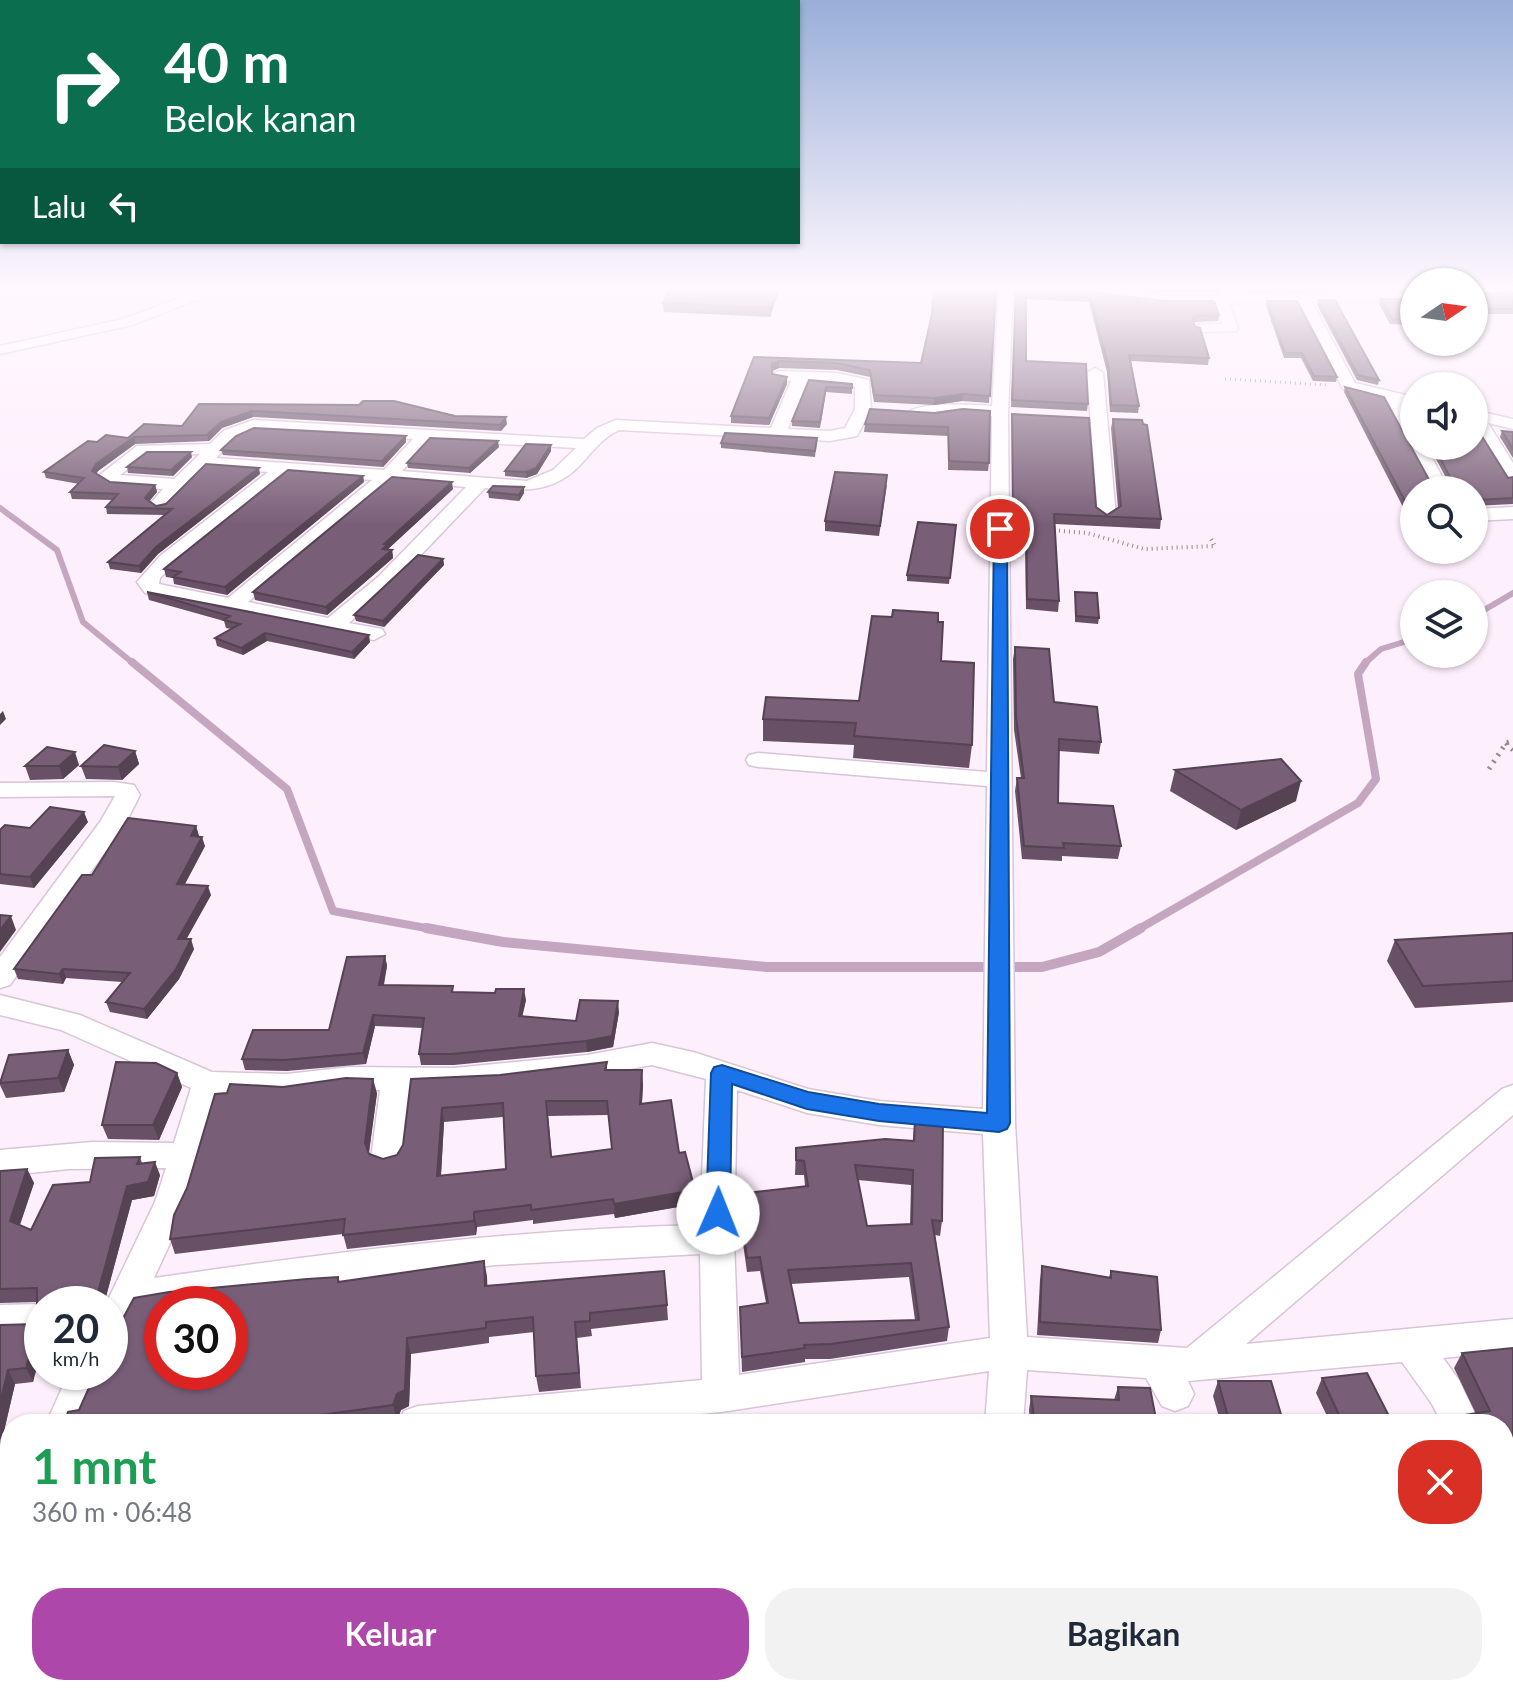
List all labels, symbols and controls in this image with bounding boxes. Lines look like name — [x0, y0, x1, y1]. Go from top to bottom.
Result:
text: 40 m — [164, 28, 289, 95]
icon: right — [32, 32, 136, 136]
text: Belok kanan — [164, 96, 357, 140]
icon: left — [102, 184, 146, 228]
text: Lalu — [32, 188, 86, 224]
north arrow — [1400, 268, 1488, 356]
map controls — [1400, 268, 1488, 668]
button: sound — [1400, 372, 1488, 460]
button: search — [1400, 476, 1488, 564]
pin — [966, 495, 1034, 563]
icon: arrive — [978, 507, 1022, 551]
button: layers — [1400, 580, 1488, 668]
position arrow — [676, 1171, 760, 1255]
speed limit sign: 30 — [144, 1286, 248, 1390]
text: 20 — [53, 1304, 99, 1352]
text: km/h — [53, 1346, 99, 1370]
text: 1 mnt — [32, 1437, 156, 1494]
button: close — [1398, 1440, 1482, 1524]
text: 360 m · 06:48 — [32, 1496, 192, 1528]
button: Keluar — [32, 1588, 749, 1680]
button: Bagikan — [765, 1588, 1482, 1680]

